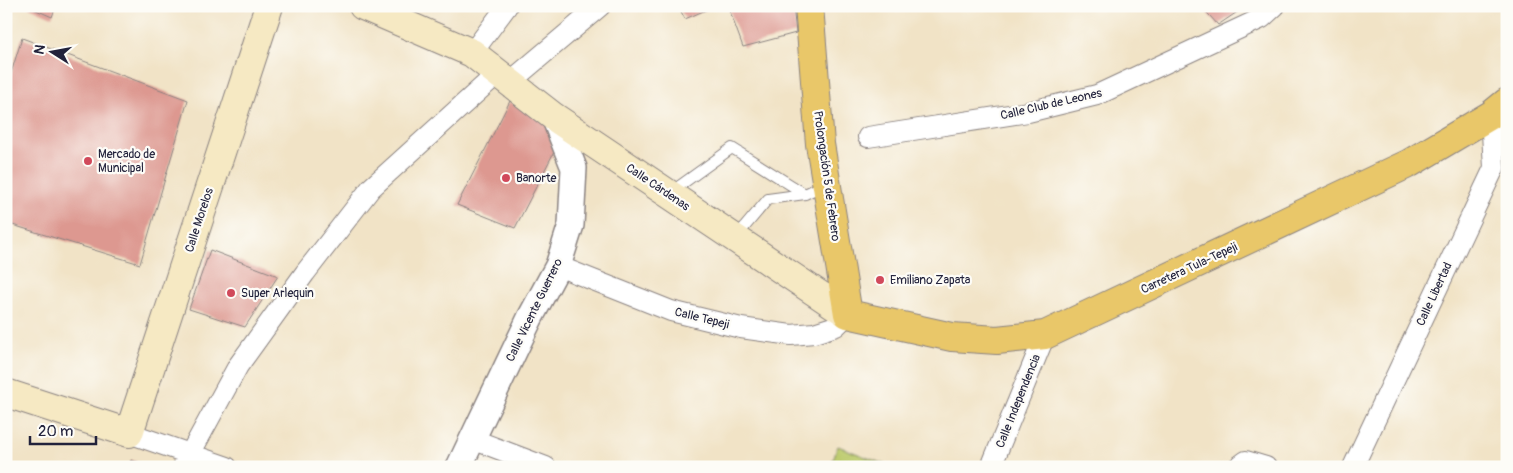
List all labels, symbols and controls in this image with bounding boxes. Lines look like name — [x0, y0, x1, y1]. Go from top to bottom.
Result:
north arrow — [28, 28, 78, 78]
text: N — [30, 43, 49, 56]
street label: Calle Club de Leones — [999, 85, 1104, 123]
street label: Prolongación 5 de Febrero — [810, 110, 843, 243]
place label: Mercado de Municipal — [98, 147, 155, 176]
marker: Mercado de Municipal — [82, 155, 94, 167]
street label: Calle Cárdenas — [623, 161, 693, 215]
place label: Banorte — [516, 171, 557, 186]
marker: Banorte — [500, 172, 512, 184]
street label: Calle Morelos — [182, 185, 217, 254]
street label: Carretera Tula-Tepeji — [1139, 240, 1240, 297]
street label: Calle Vicente Guerrero — [503, 256, 566, 364]
street label: Calle Libertad — [1413, 260, 1456, 328]
place label: Emiliano Zapata — [890, 273, 971, 288]
marker: Emiliano Zapata — [874, 274, 886, 286]
place label: Super Arlequin — [241, 286, 314, 301]
marker: Super Arlequin — [225, 287, 237, 299]
street label: Calle Tepeji — [673, 304, 731, 332]
street label: Calle Independencia — [993, 352, 1044, 450]
scale bar — [30, 413, 96, 445]
text: 20 m — [38, 422, 73, 441]

